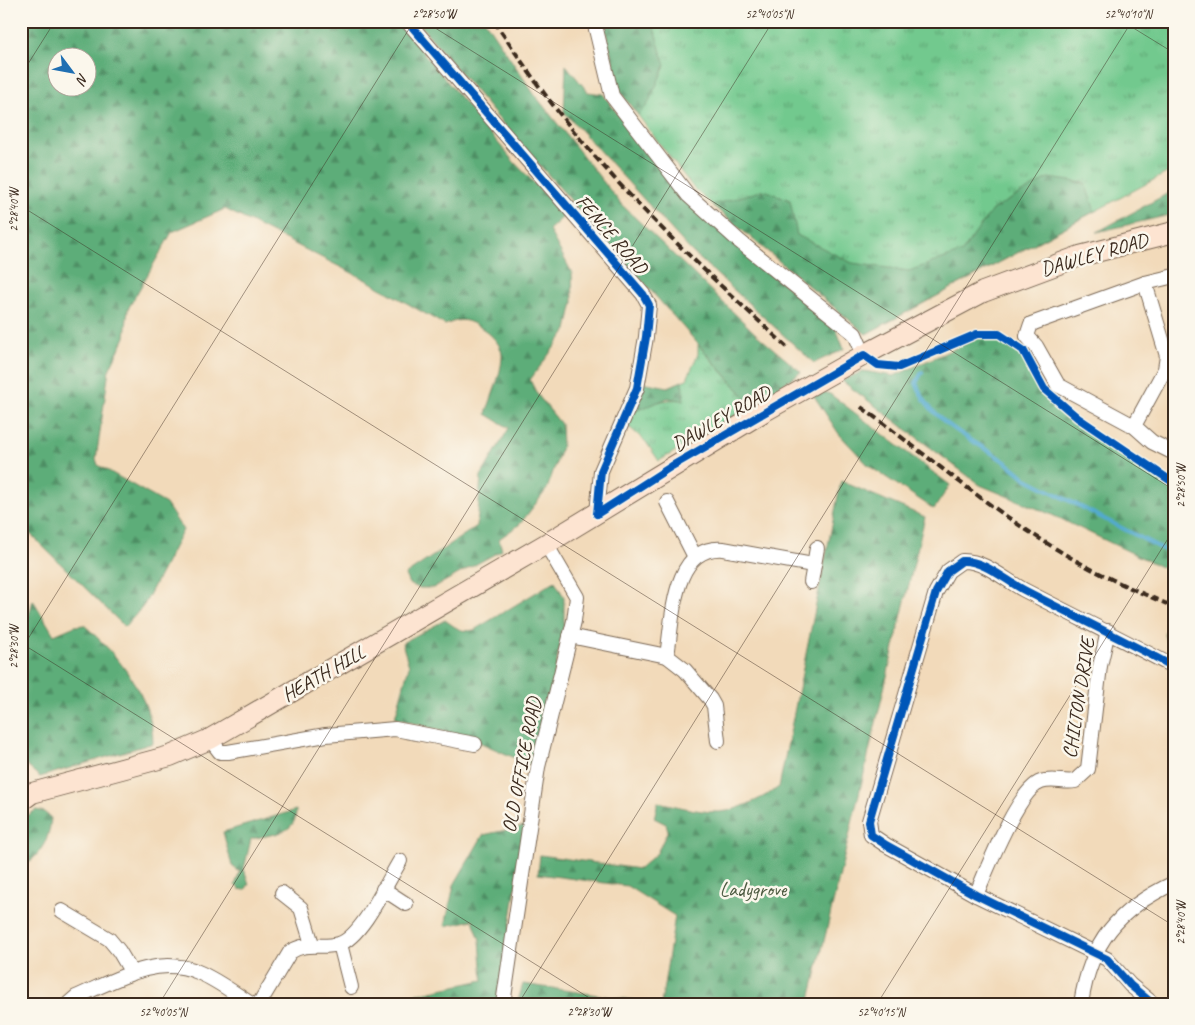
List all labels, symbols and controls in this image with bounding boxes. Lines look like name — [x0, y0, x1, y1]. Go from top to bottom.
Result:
text: 2°28'50"W — [412, 6, 458, 22]
text: 52°40'05"N — [745, 6, 794, 22]
text: 52°40'10"N — [1104, 6, 1153, 22]
north arrow — [48, 48, 98, 98]
text: N — [72, 70, 92, 89]
text: 2°28'40"W — [6, 186, 22, 232]
street label: FENCE ROAD — [570, 189, 654, 280]
street label: DAWLEY ROAD — [1038, 227, 1153, 282]
street label: DAWLEY ROAD — [667, 379, 777, 457]
text: 2°28'50"W — [1173, 462, 1189, 508]
text: 2°28'30"W — [6, 623, 22, 669]
street label: CHILTON DRIVE — [1057, 634, 1101, 760]
street label: HEATH HILL — [277, 639, 370, 707]
street label: OLD OFFICE ROAD — [496, 694, 547, 835]
park label: Ladygrove — [720, 877, 788, 902]
text: 2°28'40"W — [1173, 899, 1189, 945]
text: 52°40'05"N — [139, 1004, 188, 1020]
text: 2°28'30"W — [567, 1004, 613, 1020]
text: 52°40'15"N — [857, 1004, 906, 1020]

